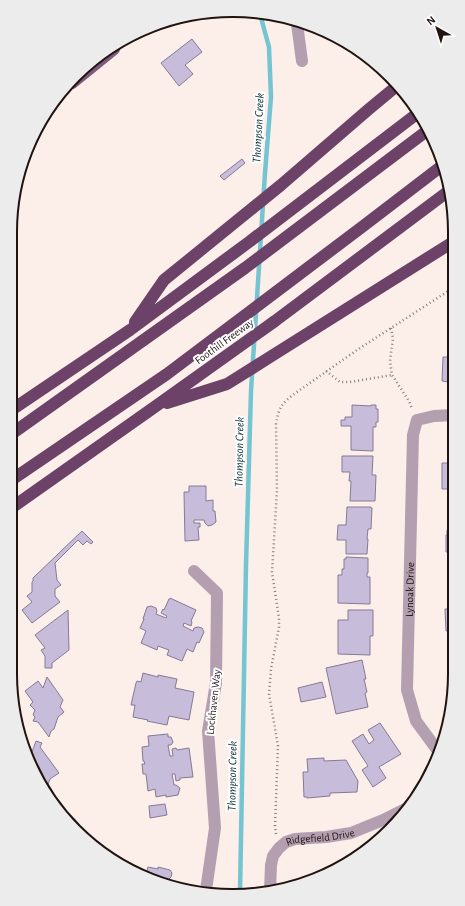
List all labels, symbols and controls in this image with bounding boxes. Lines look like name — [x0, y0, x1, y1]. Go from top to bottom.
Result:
north arrow — [417, 8, 457, 48]
text: N — [425, 14, 437, 27]
water label: Thompson Creek — [250, 92, 267, 163]
street label: Foothill Freeway — [193, 316, 256, 366]
water label: Thompson Creek — [232, 416, 247, 487]
street label: Lynoak Drive — [404, 562, 416, 617]
street label: Lockhaven Way — [205, 669, 222, 735]
water label: Thompson Creek — [225, 740, 240, 811]
street label: Ridgefield Drive — [284, 827, 356, 848]

